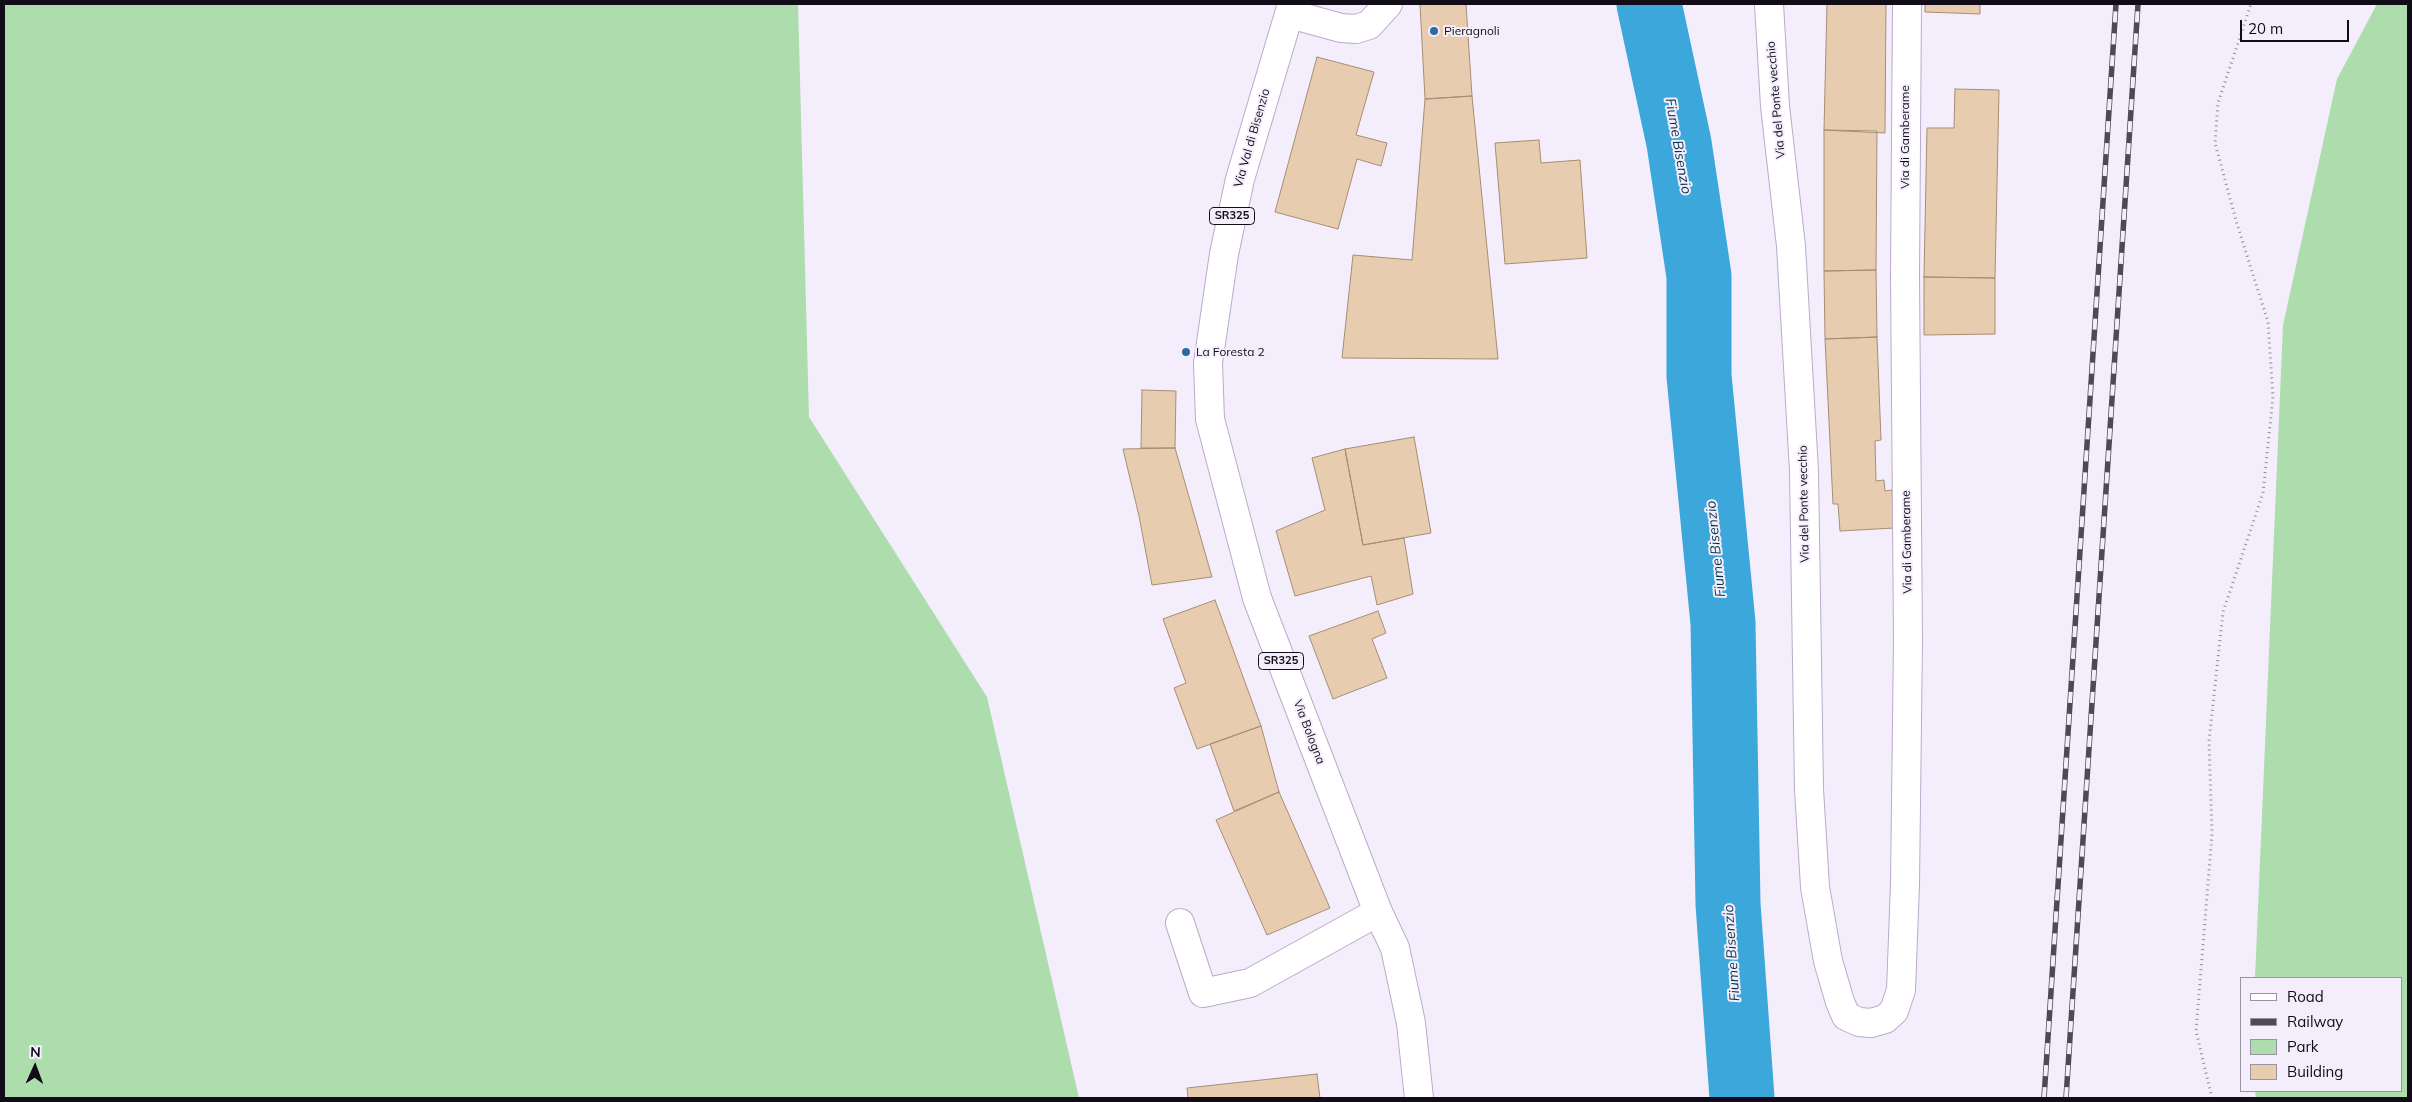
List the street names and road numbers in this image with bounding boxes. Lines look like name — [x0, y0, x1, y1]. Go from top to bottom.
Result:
street label: Via del Ponte vecchio — [1764, 41, 1788, 159]
street label: Via di Gamberame — [1898, 85, 1912, 189]
street label: Via Val di Bisenzio — [1231, 87, 1273, 189]
road number: SR325 — [1210, 208, 1254, 225]
street label: Via del Ponte vecchio — [1796, 445, 1812, 563]
street label: Via di Gamberame — [1899, 490, 1915, 594]
road number: SR325 — [1258, 652, 1304, 669]
street label: Via Bologna — [1290, 698, 1328, 766]

